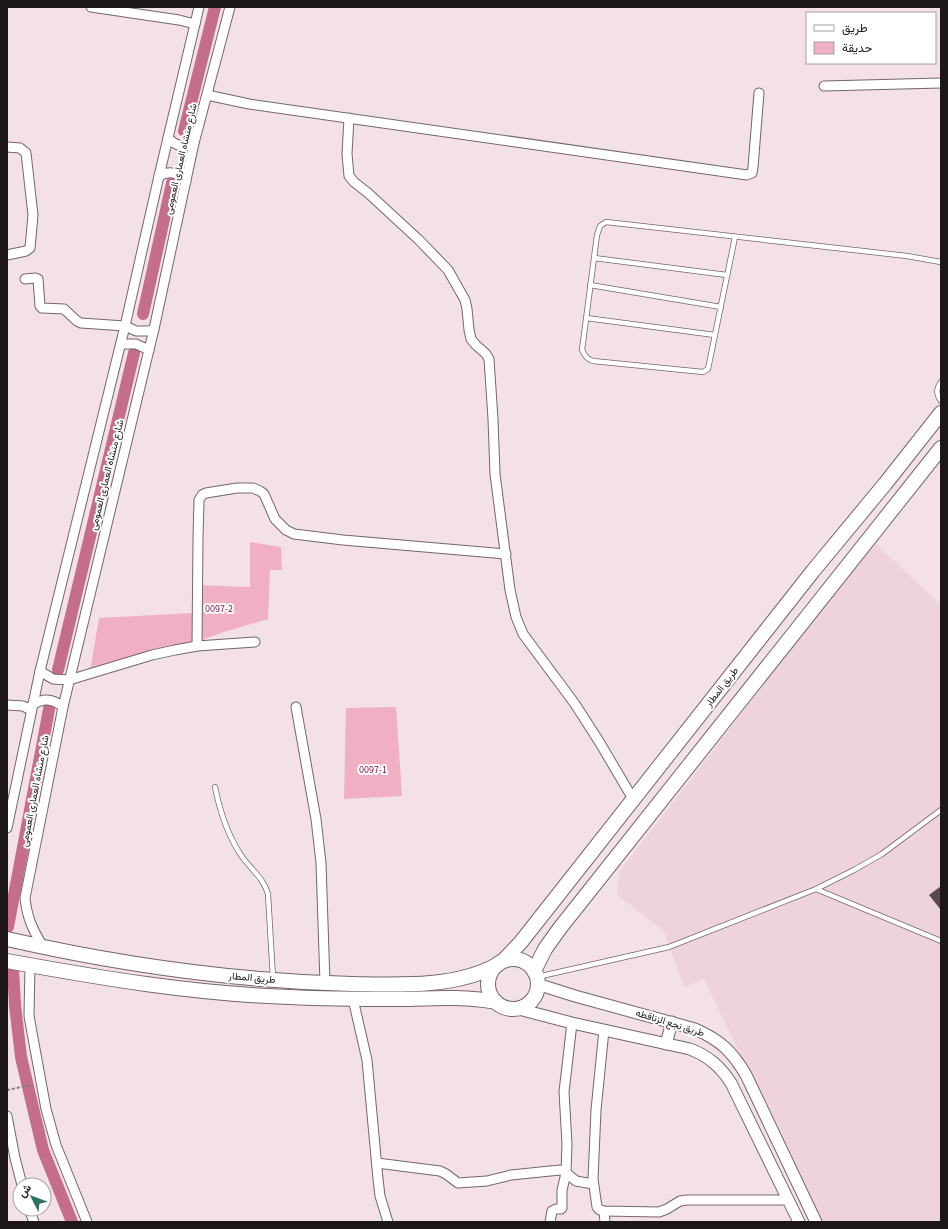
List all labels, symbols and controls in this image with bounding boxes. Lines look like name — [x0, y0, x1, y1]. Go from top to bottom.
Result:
legend — [806, 12, 936, 64]
text: طريق — [842, 20, 868, 37]
text: حديقة — [842, 40, 872, 57]
street label: شارع منشاه العمارى العمومى — [161, 102, 201, 216]
street label: شارع منشاه العمارى العمومى — [86, 418, 128, 532]
park label: 0097-2 — [205, 602, 233, 616]
street label: طريق المطار — [701, 664, 742, 711]
street label: شارع منشاه العمارى العمومى — [17, 734, 53, 848]
park label: 0097-1 — [359, 763, 387, 777]
street label: طريق المطار — [227, 969, 276, 987]
street label: طريق نجع الزناقطه — [634, 1006, 707, 1040]
north arrow — [12, 1177, 52, 1217]
text: ش — [15, 1181, 35, 1201]

